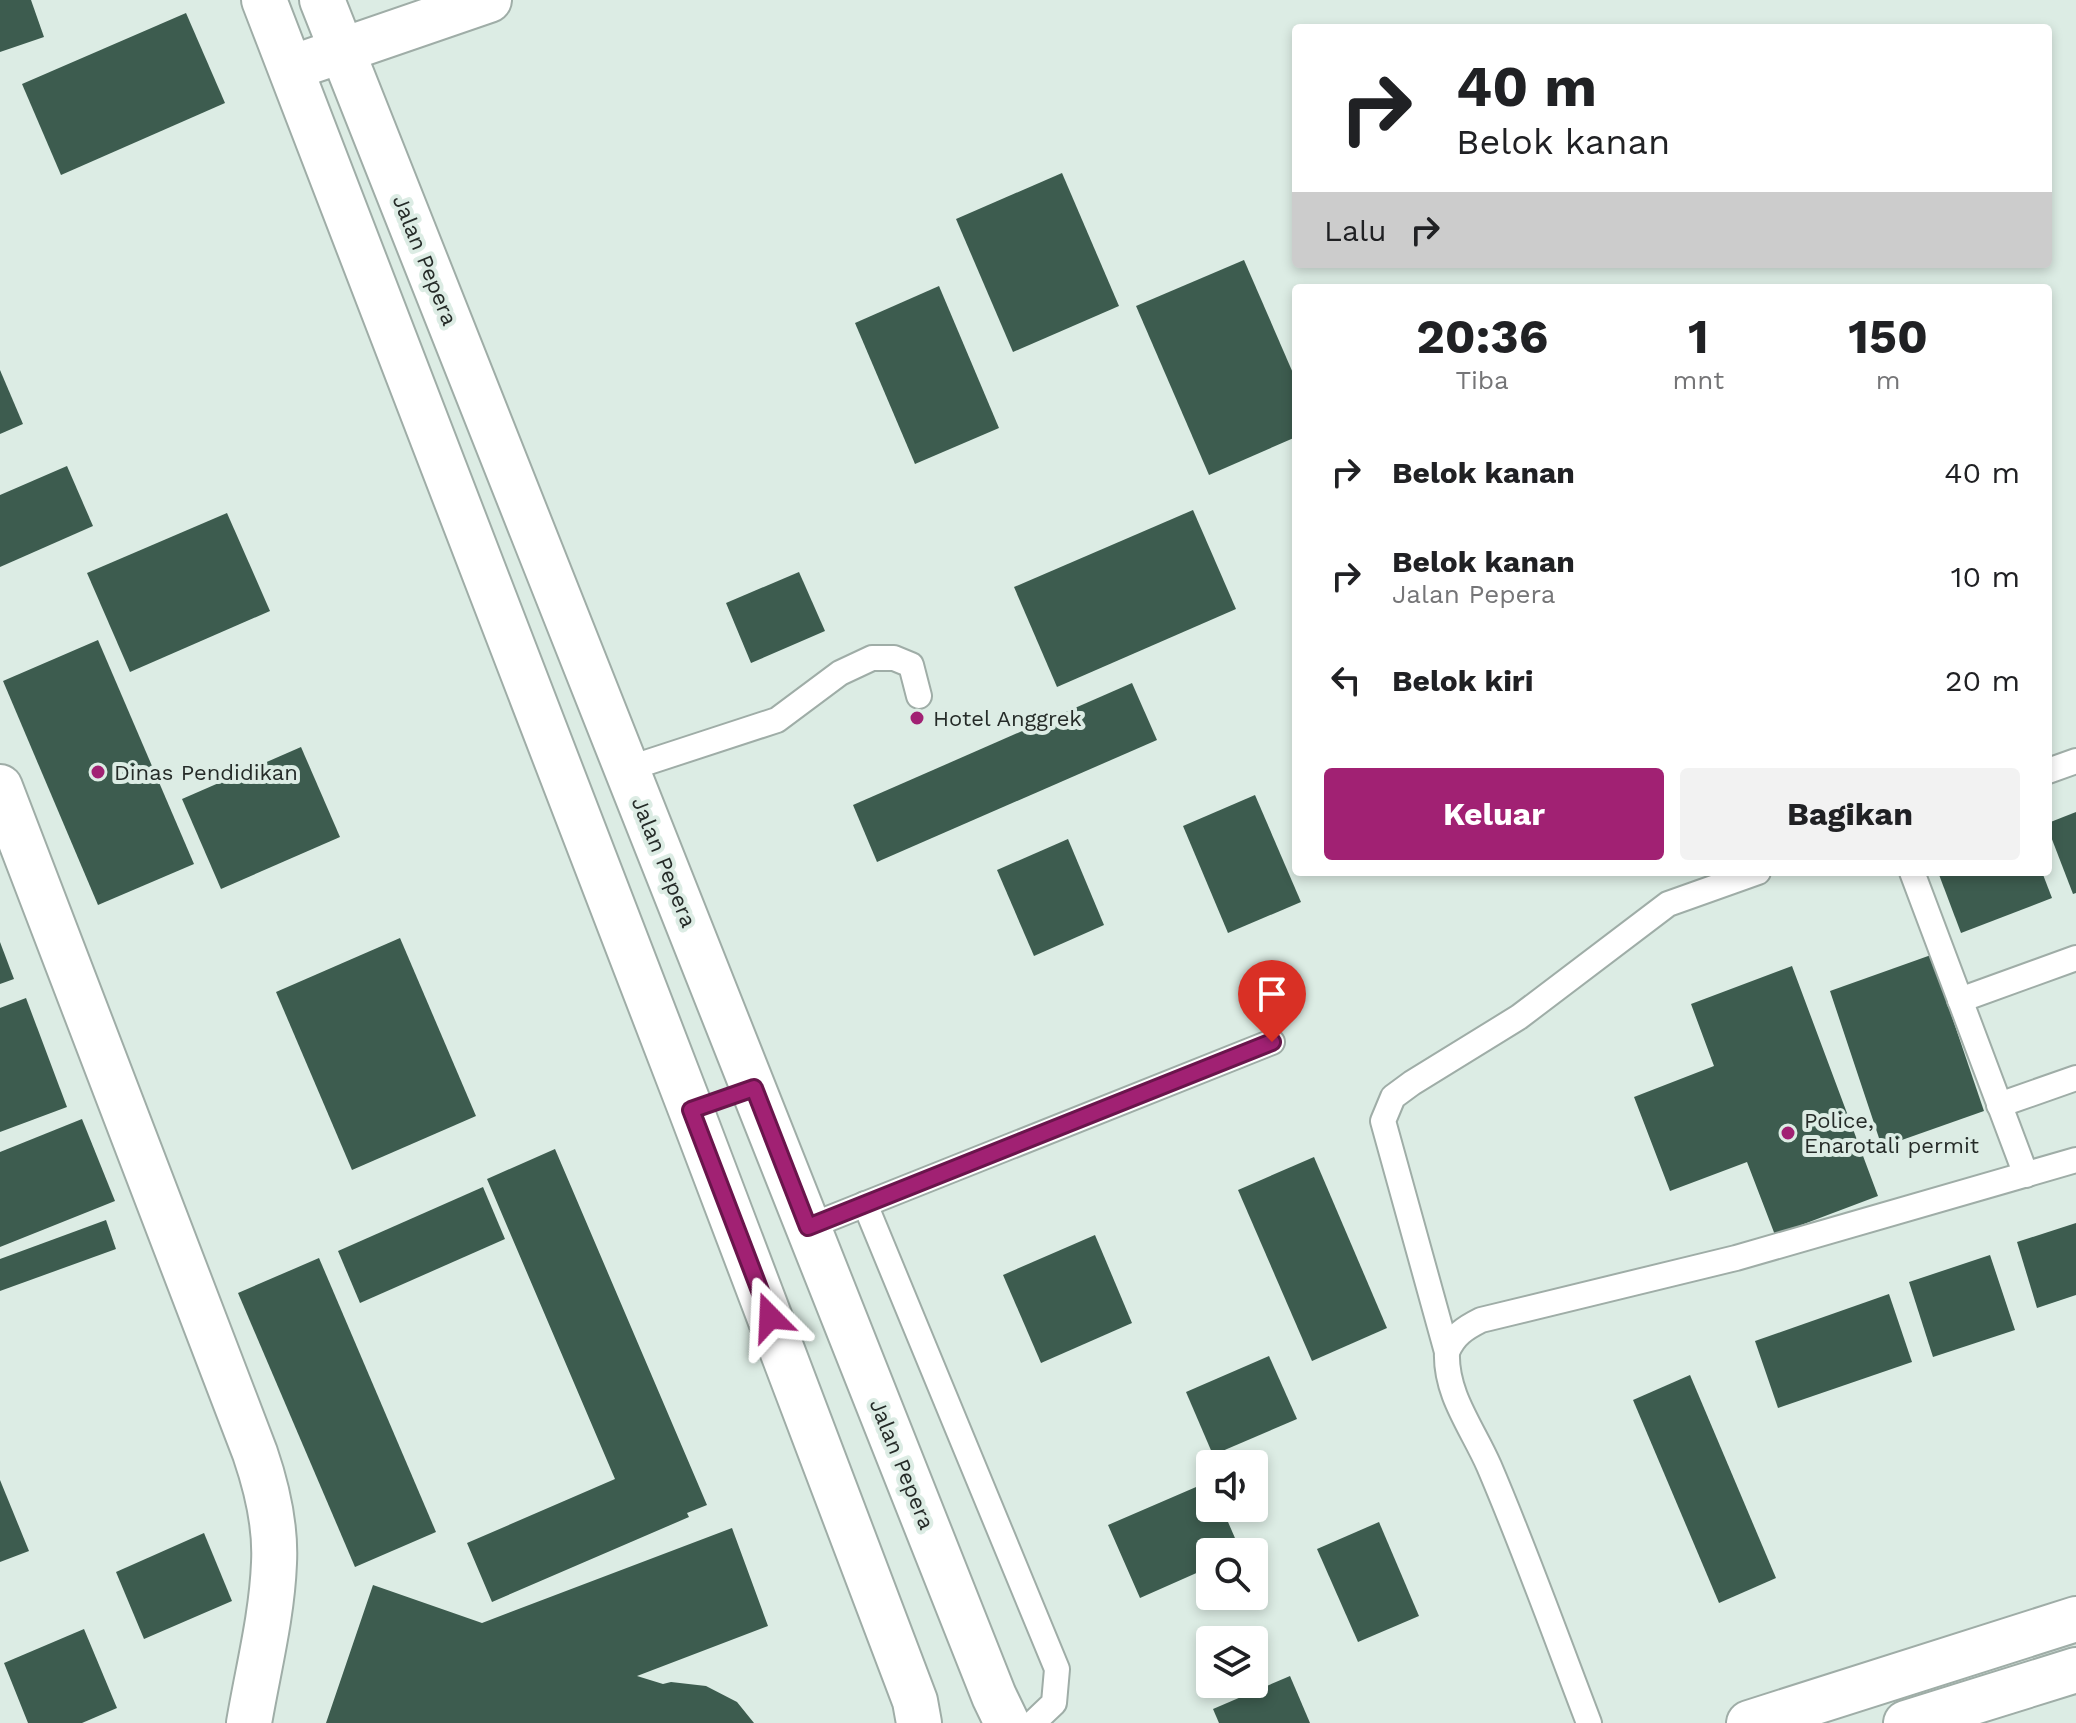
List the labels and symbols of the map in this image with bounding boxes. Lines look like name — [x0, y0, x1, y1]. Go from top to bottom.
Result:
street label: Jalan Pepera — [387, 191, 463, 329]
place label: Hotel Anggrek — [933, 706, 1082, 731]
marker: Hotel Anggrek — [908, 709, 926, 727]
place label: Dinas Pendidikan — [114, 760, 298, 785]
marker: Dinas Pendidikan — [89, 763, 107, 781]
street label: Jalan Pepera — [626, 793, 702, 931]
pin — [1238, 960, 1306, 1042]
place label: Police, Enarotali permit — [1804, 1108, 1979, 1158]
marker: Police, Enarotali permit — [1779, 1124, 1797, 1142]
position arrow — [728, 1275, 812, 1359]
street label: Jalan Pepera — [864, 1395, 940, 1533]

